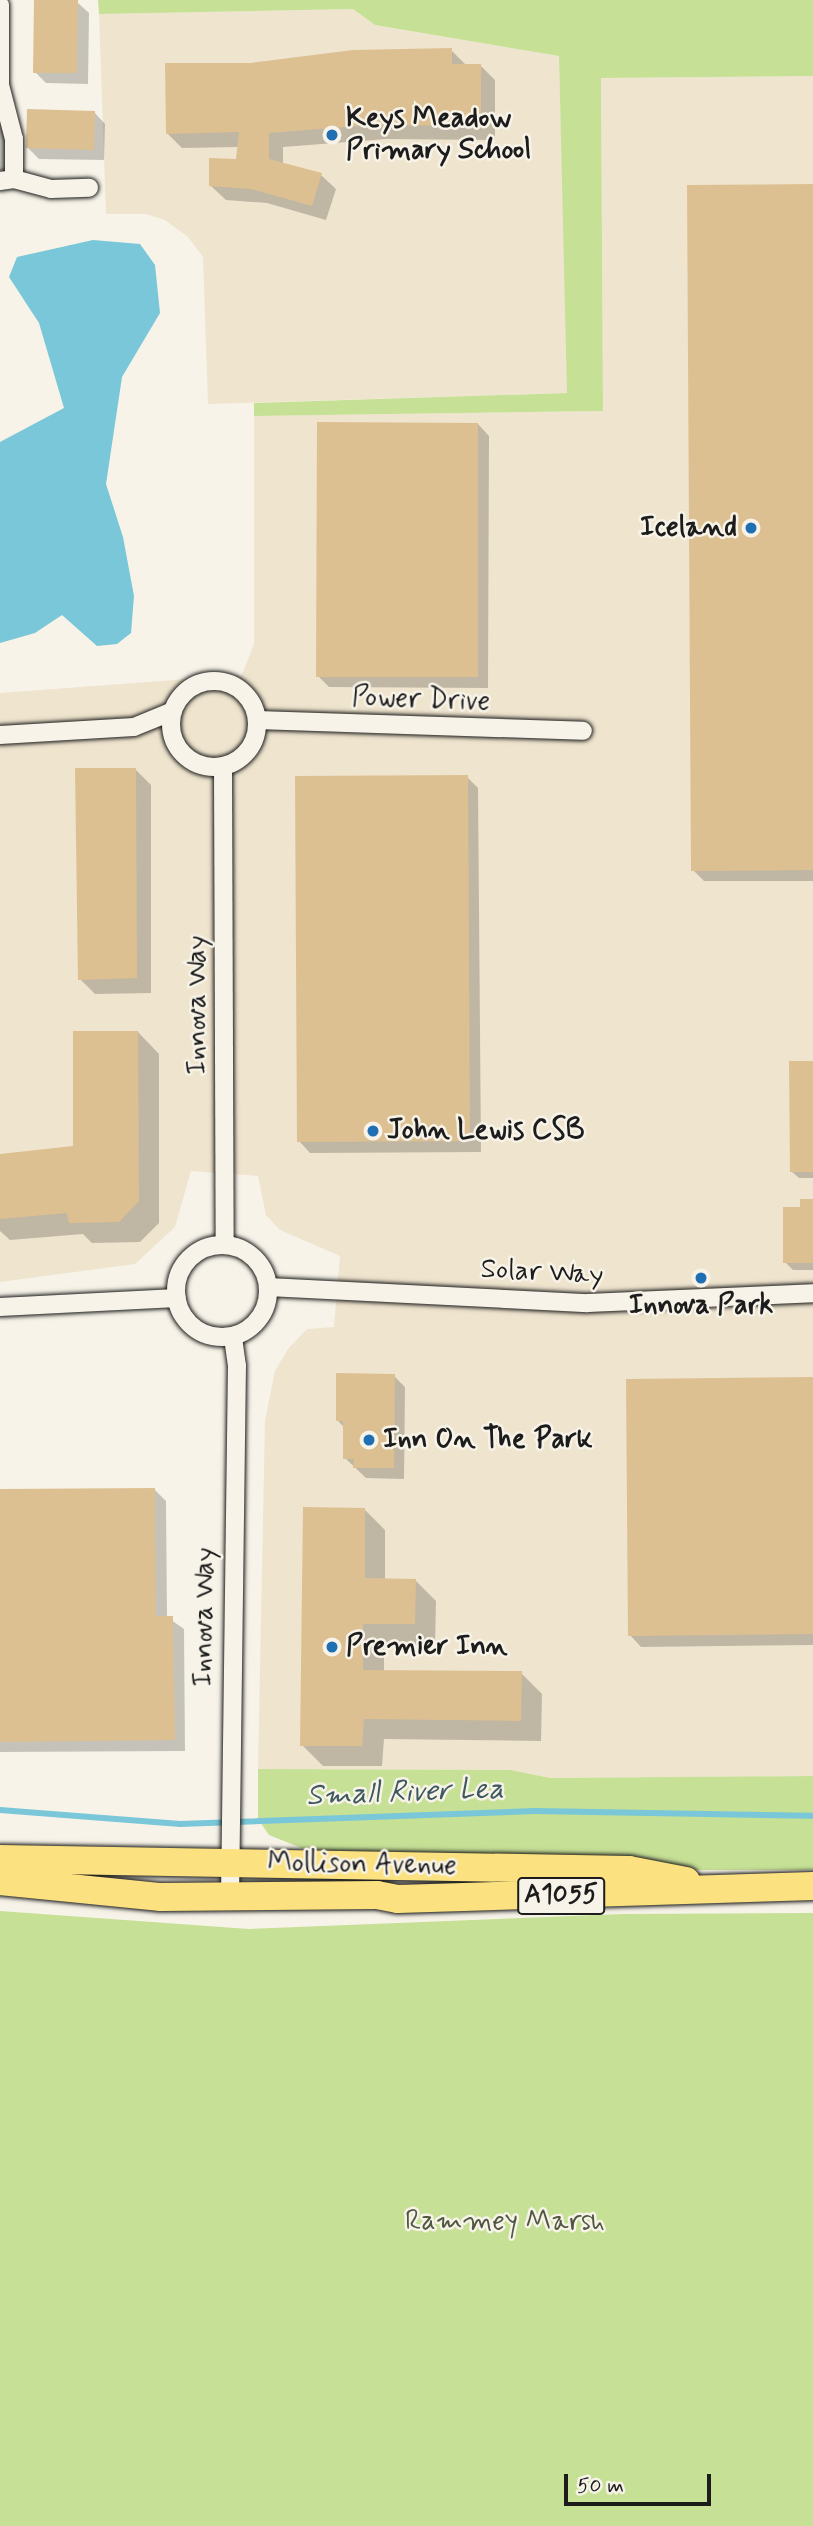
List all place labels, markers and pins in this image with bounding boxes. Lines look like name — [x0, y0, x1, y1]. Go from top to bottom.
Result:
place label: Keys Meadow Primary School — [346, 102, 531, 168]
marker: Keys Meadow Primary School — [324, 127, 340, 143]
place label: Iceland — [640, 511, 737, 545]
marker: Iceland — [743, 520, 759, 536]
place label: John Lewis CSB — [387, 1114, 584, 1148]
marker: John Lewis CSB — [365, 1123, 381, 1139]
marker: Innova Park — [693, 1270, 709, 1286]
place label: Innova Park — [629, 1289, 773, 1323]
place label: Inn On The Park — [383, 1423, 581, 1457]
marker: Inn On The Park — [361, 1432, 377, 1448]
place label: Premier Inn — [346, 1630, 500, 1664]
marker: Premier Inn — [324, 1639, 340, 1655]

